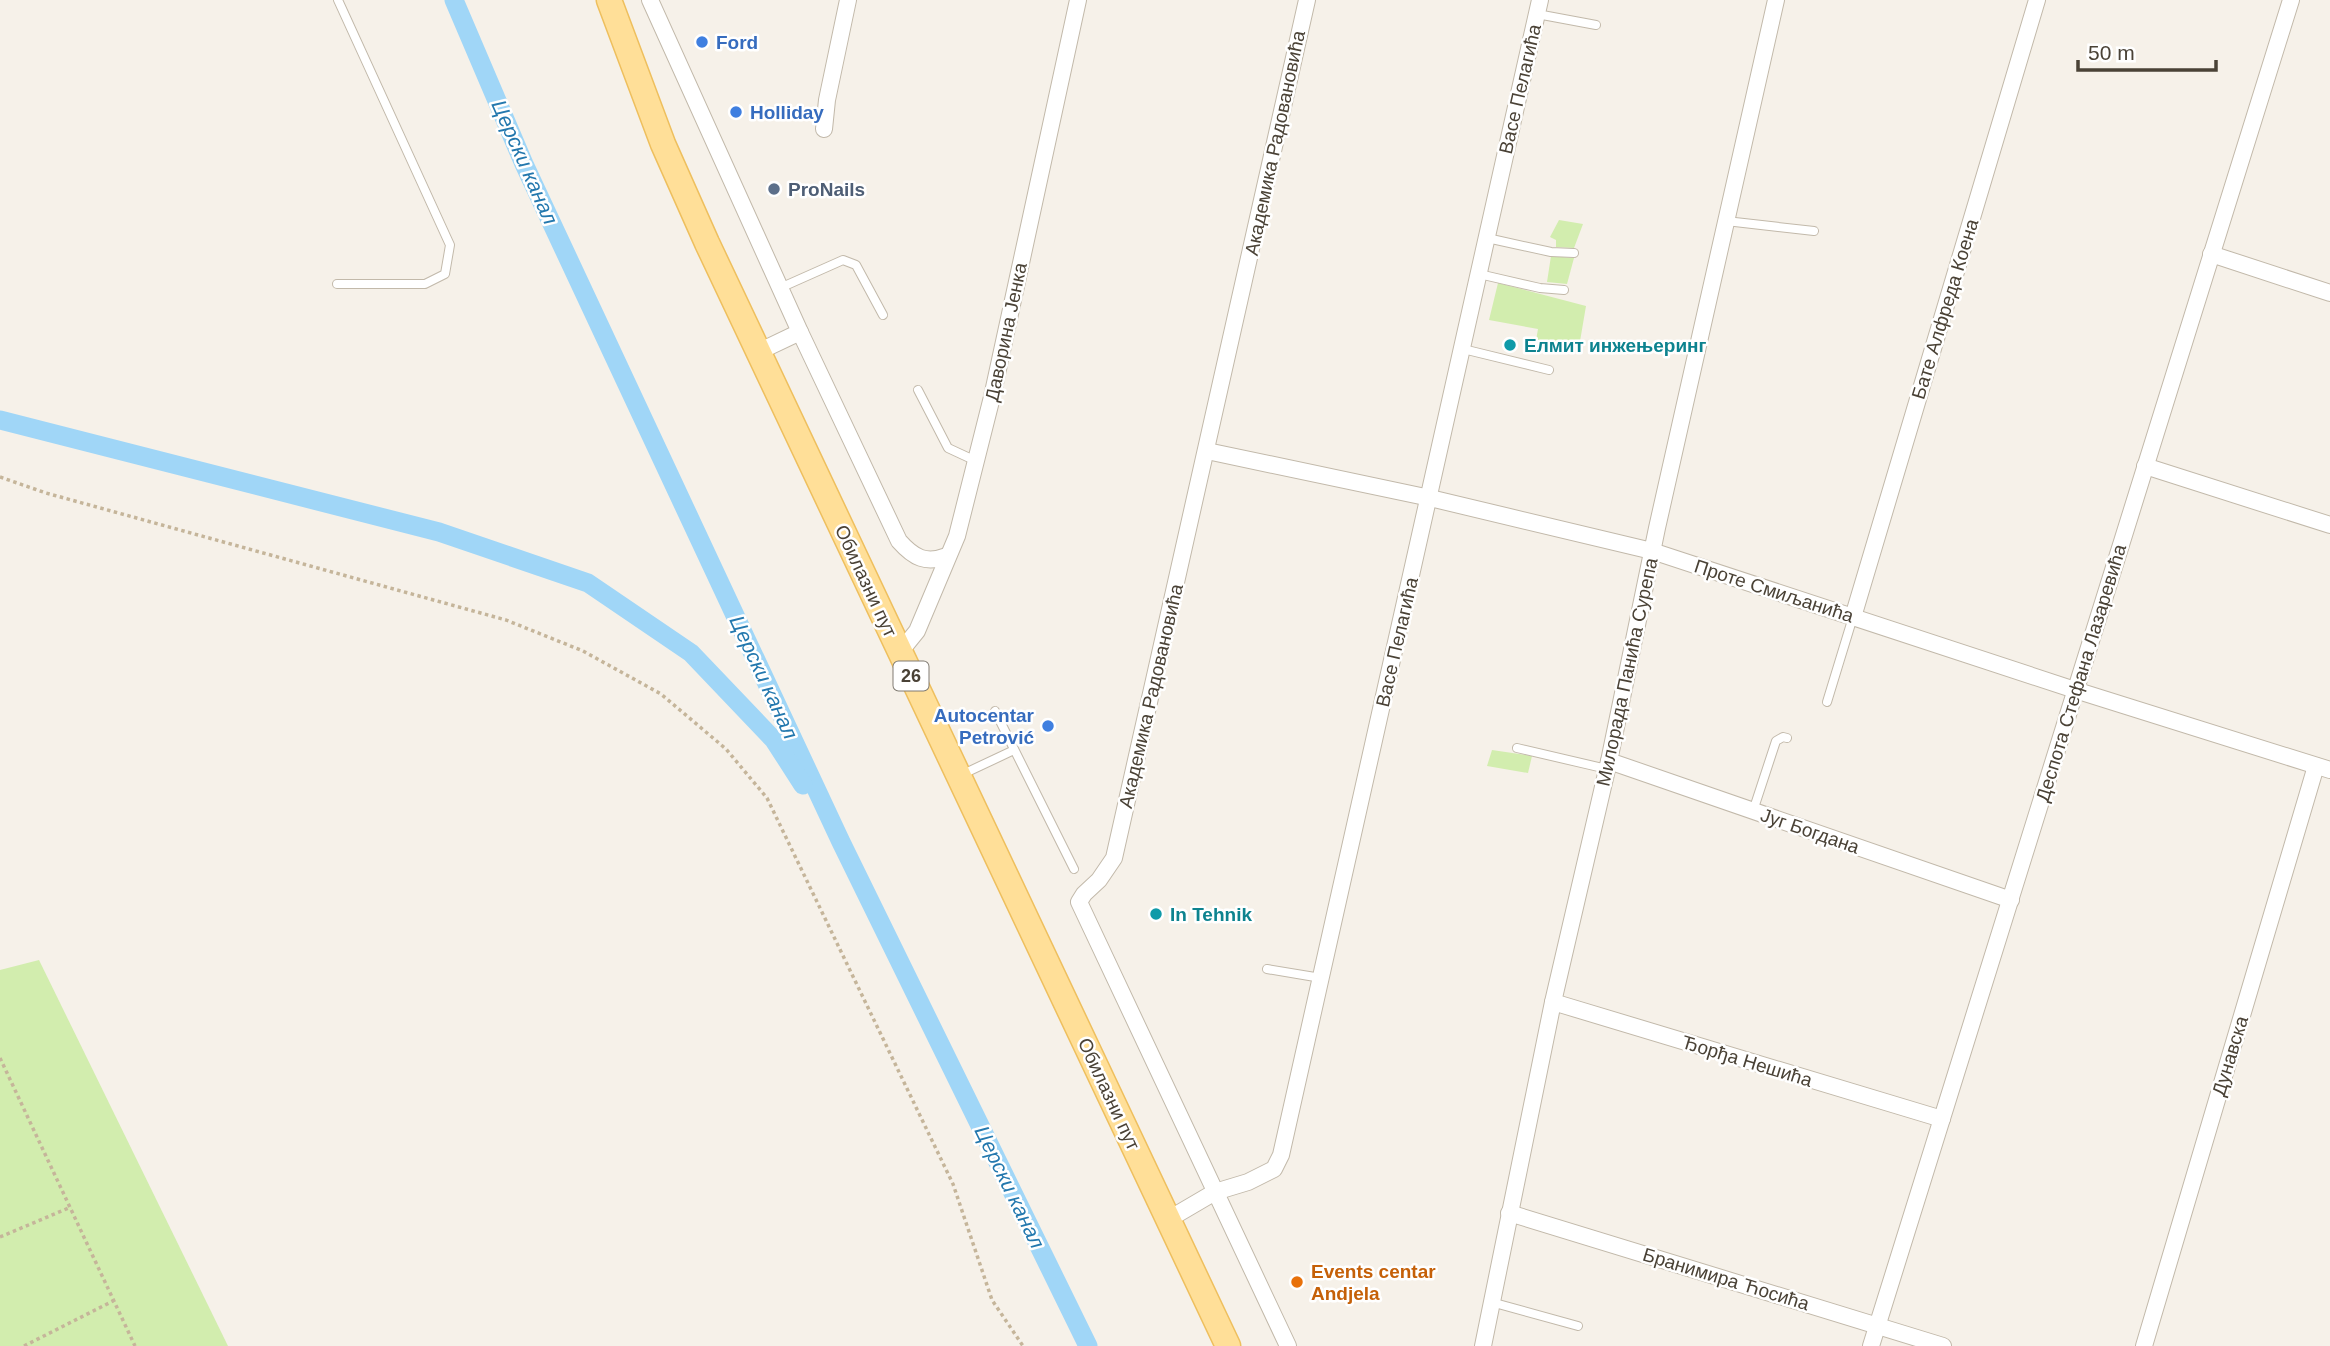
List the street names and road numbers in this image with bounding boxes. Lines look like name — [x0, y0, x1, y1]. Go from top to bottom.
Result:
street label: Васе Пелагића — [1495, 22, 1545, 156]
street label: Академика Радовановића — [1241, 28, 1309, 257]
street label: Бате Алфреда Коена — [1908, 216, 1983, 402]
street label: Даворина Јенка — [981, 260, 1031, 403]
street label: Обилазни пут — [831, 522, 901, 641]
street label: Деспота Стефана Лазаревића — [2032, 541, 2130, 804]
street label: Милорада Панића Сурепа — [1592, 555, 1662, 788]
street label: Проте Смиљанића — [1692, 555, 1857, 627]
street label: Васе Пелагића — [1372, 575, 1422, 709]
street label: Академика Радовановића — [1115, 581, 1187, 810]
road number: 26 — [894, 662, 928, 690]
street label: Југ Богдана — [1758, 804, 1863, 858]
street label: Дунавска — [2208, 1013, 2252, 1099]
street label: Ђорђа Нешића — [1679, 1031, 1815, 1091]
street label: Обилазни пут — [1074, 1035, 1144, 1154]
street label: Бранимира Ћосића — [1640, 1244, 1812, 1314]

